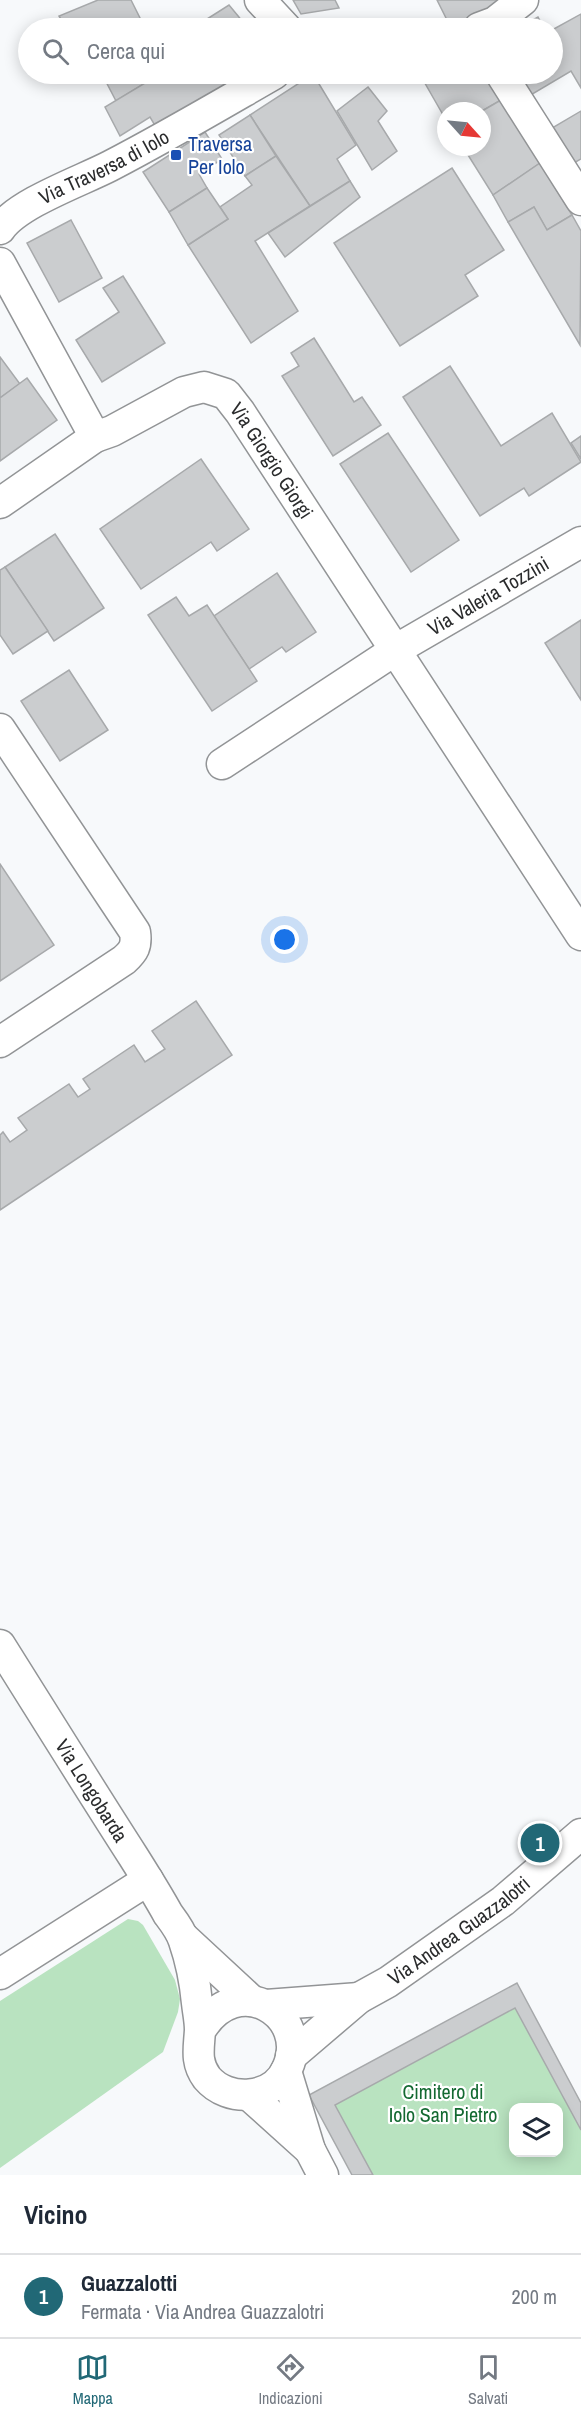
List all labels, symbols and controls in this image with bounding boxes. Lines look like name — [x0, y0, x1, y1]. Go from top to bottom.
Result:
search box — [18, 18, 563, 84]
icon: search — [39, 35, 72, 68]
text: Cerca qui — [87, 36, 165, 66]
north arrow — [437, 102, 491, 156]
street label: Via Traversa di Iolo — [34, 123, 174, 210]
place label: Traversa Per Iolo — [188, 130, 252, 180]
marker: Traversa Per Iolo — [169, 148, 183, 162]
street label: Via Giorgio Giorgi — [224, 396, 320, 524]
street label: Via Valeria Tozzini — [422, 550, 554, 641]
your location — [270, 925, 299, 954]
street label: Via Longobarda — [49, 1734, 134, 1847]
pin: 1 — [520, 1820, 560, 1866]
street label: Via Andrea Guazzalotri — [382, 1870, 535, 1991]
park label: Cimitero di Iolo San Pietro — [389, 2078, 497, 2128]
map controls — [509, 2103, 563, 2157]
button: layers — [509, 2103, 563, 2157]
text: Vicino — [24, 2197, 88, 2232]
text: Guazzalotti — [81, 2268, 177, 2298]
text: 1 — [39, 2283, 48, 2310]
text: 200 m — [511, 2283, 557, 2310]
text: Fermata · Via Andrea Guazzalotri — [81, 2298, 324, 2325]
tab: Mappa — [73, 2351, 113, 2409]
tab: Indicazioni — [258, 2351, 323, 2409]
tab: Salvati — [468, 2351, 508, 2409]

